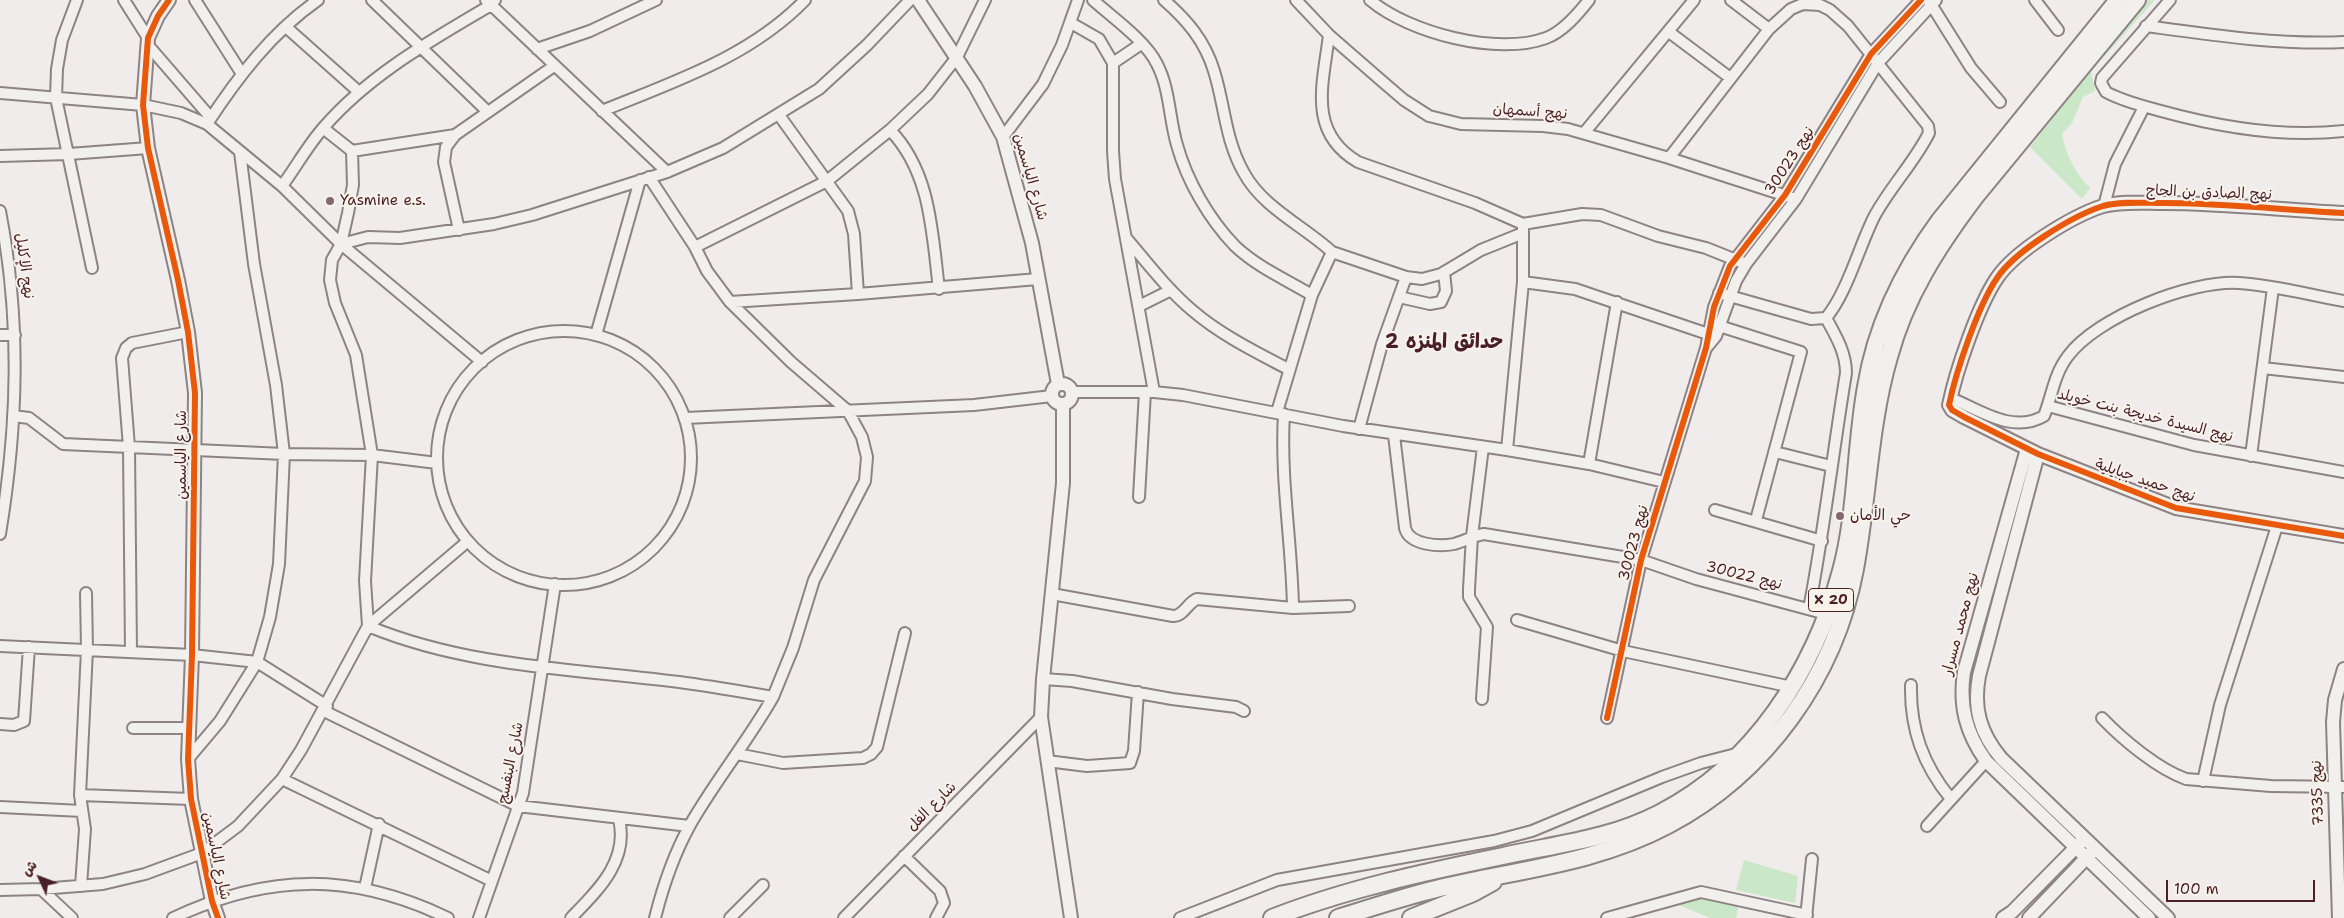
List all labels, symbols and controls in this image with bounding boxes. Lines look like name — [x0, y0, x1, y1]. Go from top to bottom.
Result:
street label: نهج أسمهان — [1492, 100, 1568, 124]
street label: نهج 30023 — [1761, 123, 1819, 199]
street label: شارع الياسمين — [1009, 131, 1051, 223]
street label: نهج الصادق بن الحاج — [2146, 182, 2272, 204]
place label: Yasmine e.s. — [340, 192, 426, 210]
marker: Yasmine e.s. — [324, 195, 336, 207]
street label: نهج الإكليل — [10, 232, 38, 300]
district label: حدائق المنزه 2 — [1385, 331, 1503, 355]
street label: نهج السيدة خديجة بنت خويلد — [2055, 385, 2235, 447]
street label: شارع الياسمين — [173, 410, 191, 500]
street label: نهج حميد جبايلية — [2093, 455, 2197, 507]
street label: نهج 30023 — [1615, 503, 1653, 583]
place label: حي الأمان — [1850, 507, 1911, 525]
marker: حي الأمان — [1834, 510, 1846, 522]
street label: نهج 30022 — [1704, 558, 1784, 594]
street label: نهج محمد مسرار — [1939, 571, 1983, 677]
road number: X 20 — [1808, 588, 1854, 612]
street label: شارع البنفسج — [494, 721, 528, 805]
street label: نهج 7335 — [2308, 760, 2328, 826]
street label: شارع الفل — [904, 779, 960, 835]
street label: شارع الياسمين — [198, 810, 234, 902]
north arrow — [15, 853, 65, 903]
text: ش — [17, 856, 41, 880]
scale bar — [2169, 870, 2318, 902]
text: 100 m — [2174, 879, 2219, 899]

